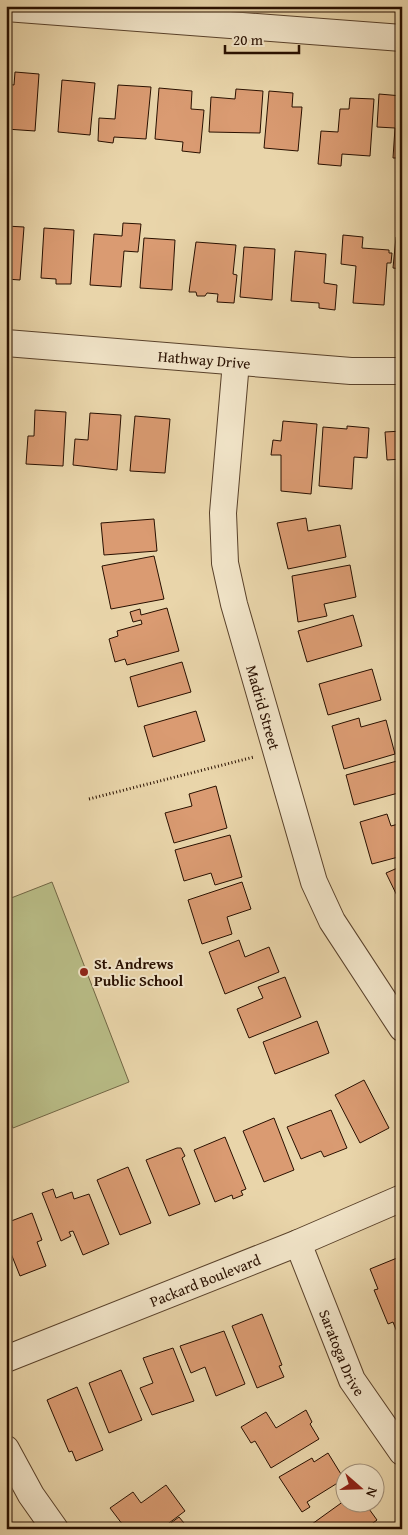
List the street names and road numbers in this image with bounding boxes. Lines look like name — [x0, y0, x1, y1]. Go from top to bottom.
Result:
street label: Hathway Drive — [157, 345, 251, 373]
street label: Madrid Street — [242, 662, 286, 753]
street label: Packard Boulevard — [146, 1249, 263, 1311]
street label: Saratoga Drive — [315, 1306, 370, 1400]

